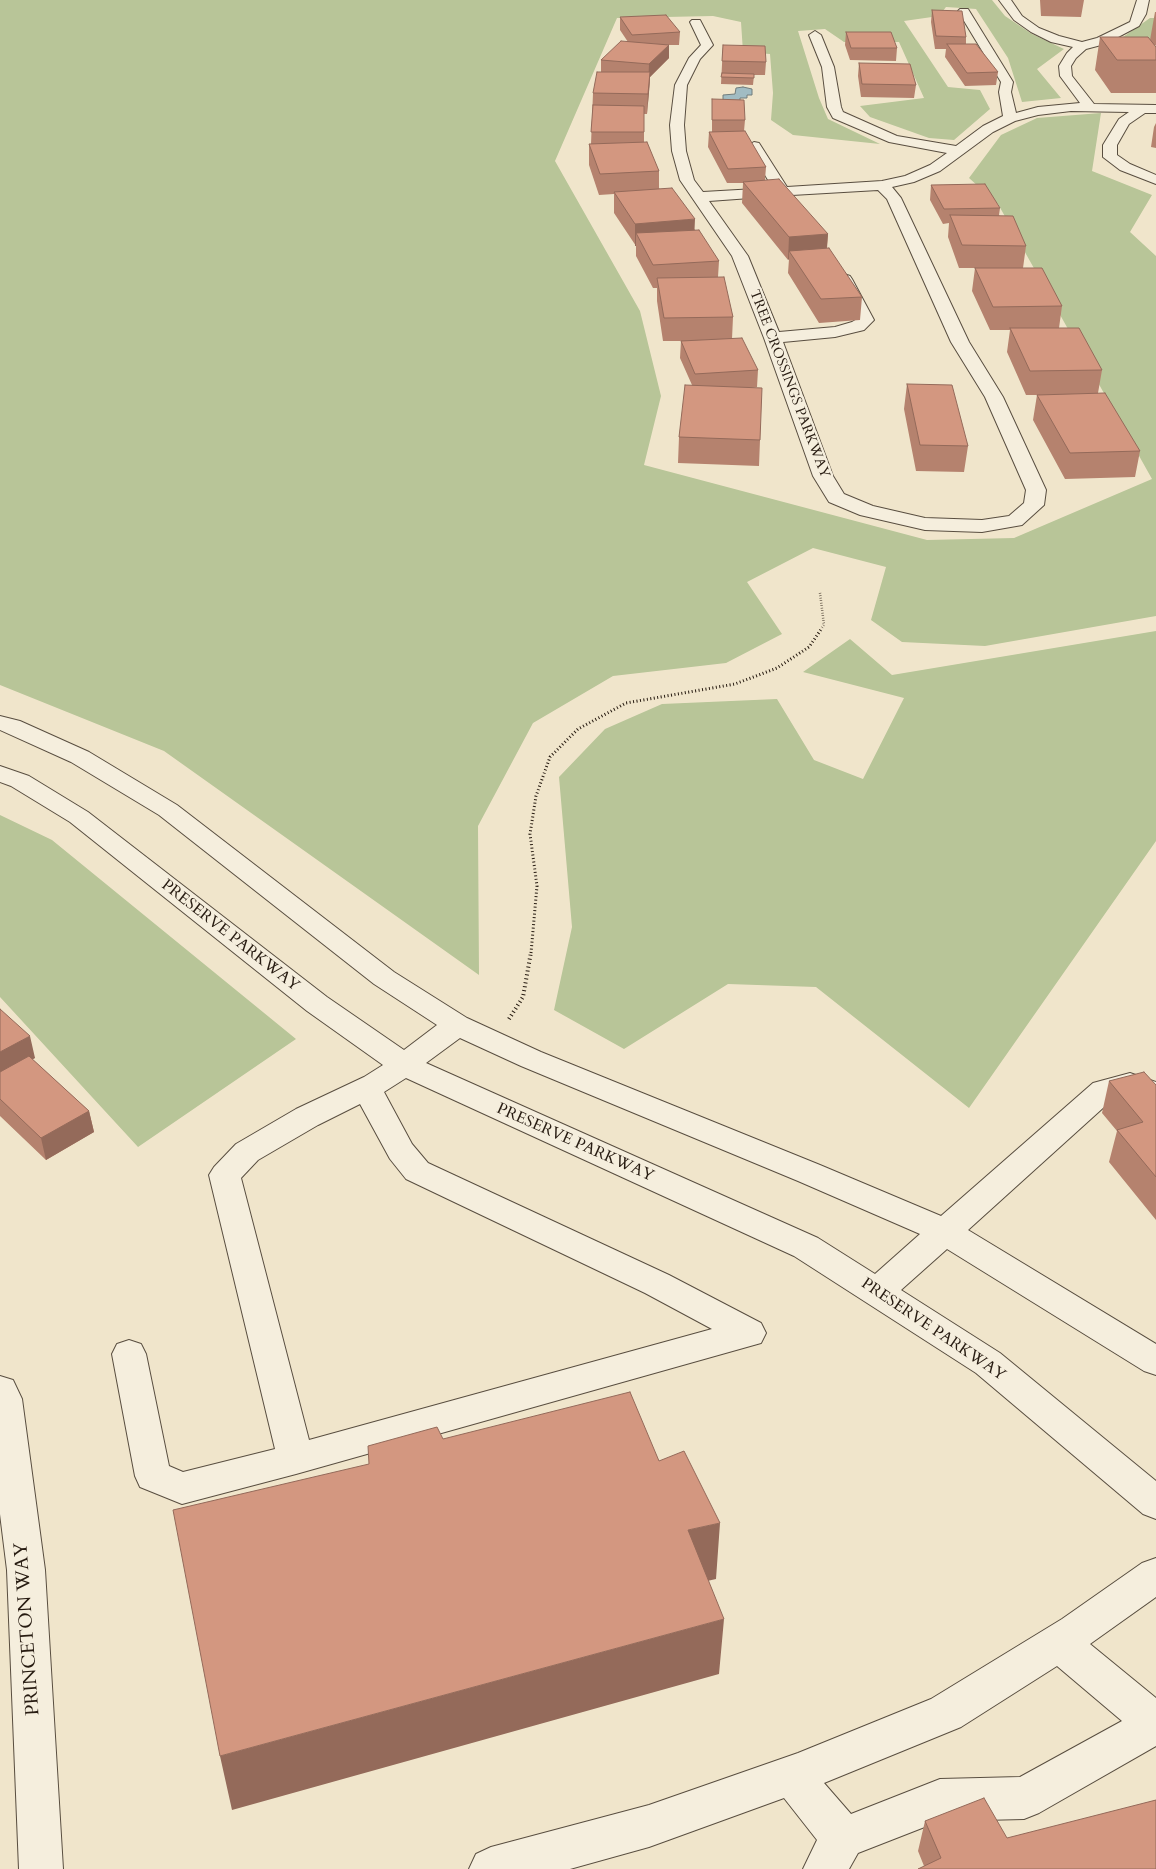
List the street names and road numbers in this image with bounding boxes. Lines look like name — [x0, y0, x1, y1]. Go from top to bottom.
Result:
street label: TREE CROSSINGS PARKWAY — [745, 287, 833, 481]
street label: PRESERVE PARKWAY — [157, 876, 303, 996]
street label: PRESERVE PARKWAY — [493, 1100, 657, 1186]
street label: PRESERVE PARKWAY — [857, 1274, 1009, 1386]
street label: PRINCETON WAY — [11, 1542, 45, 1716]

